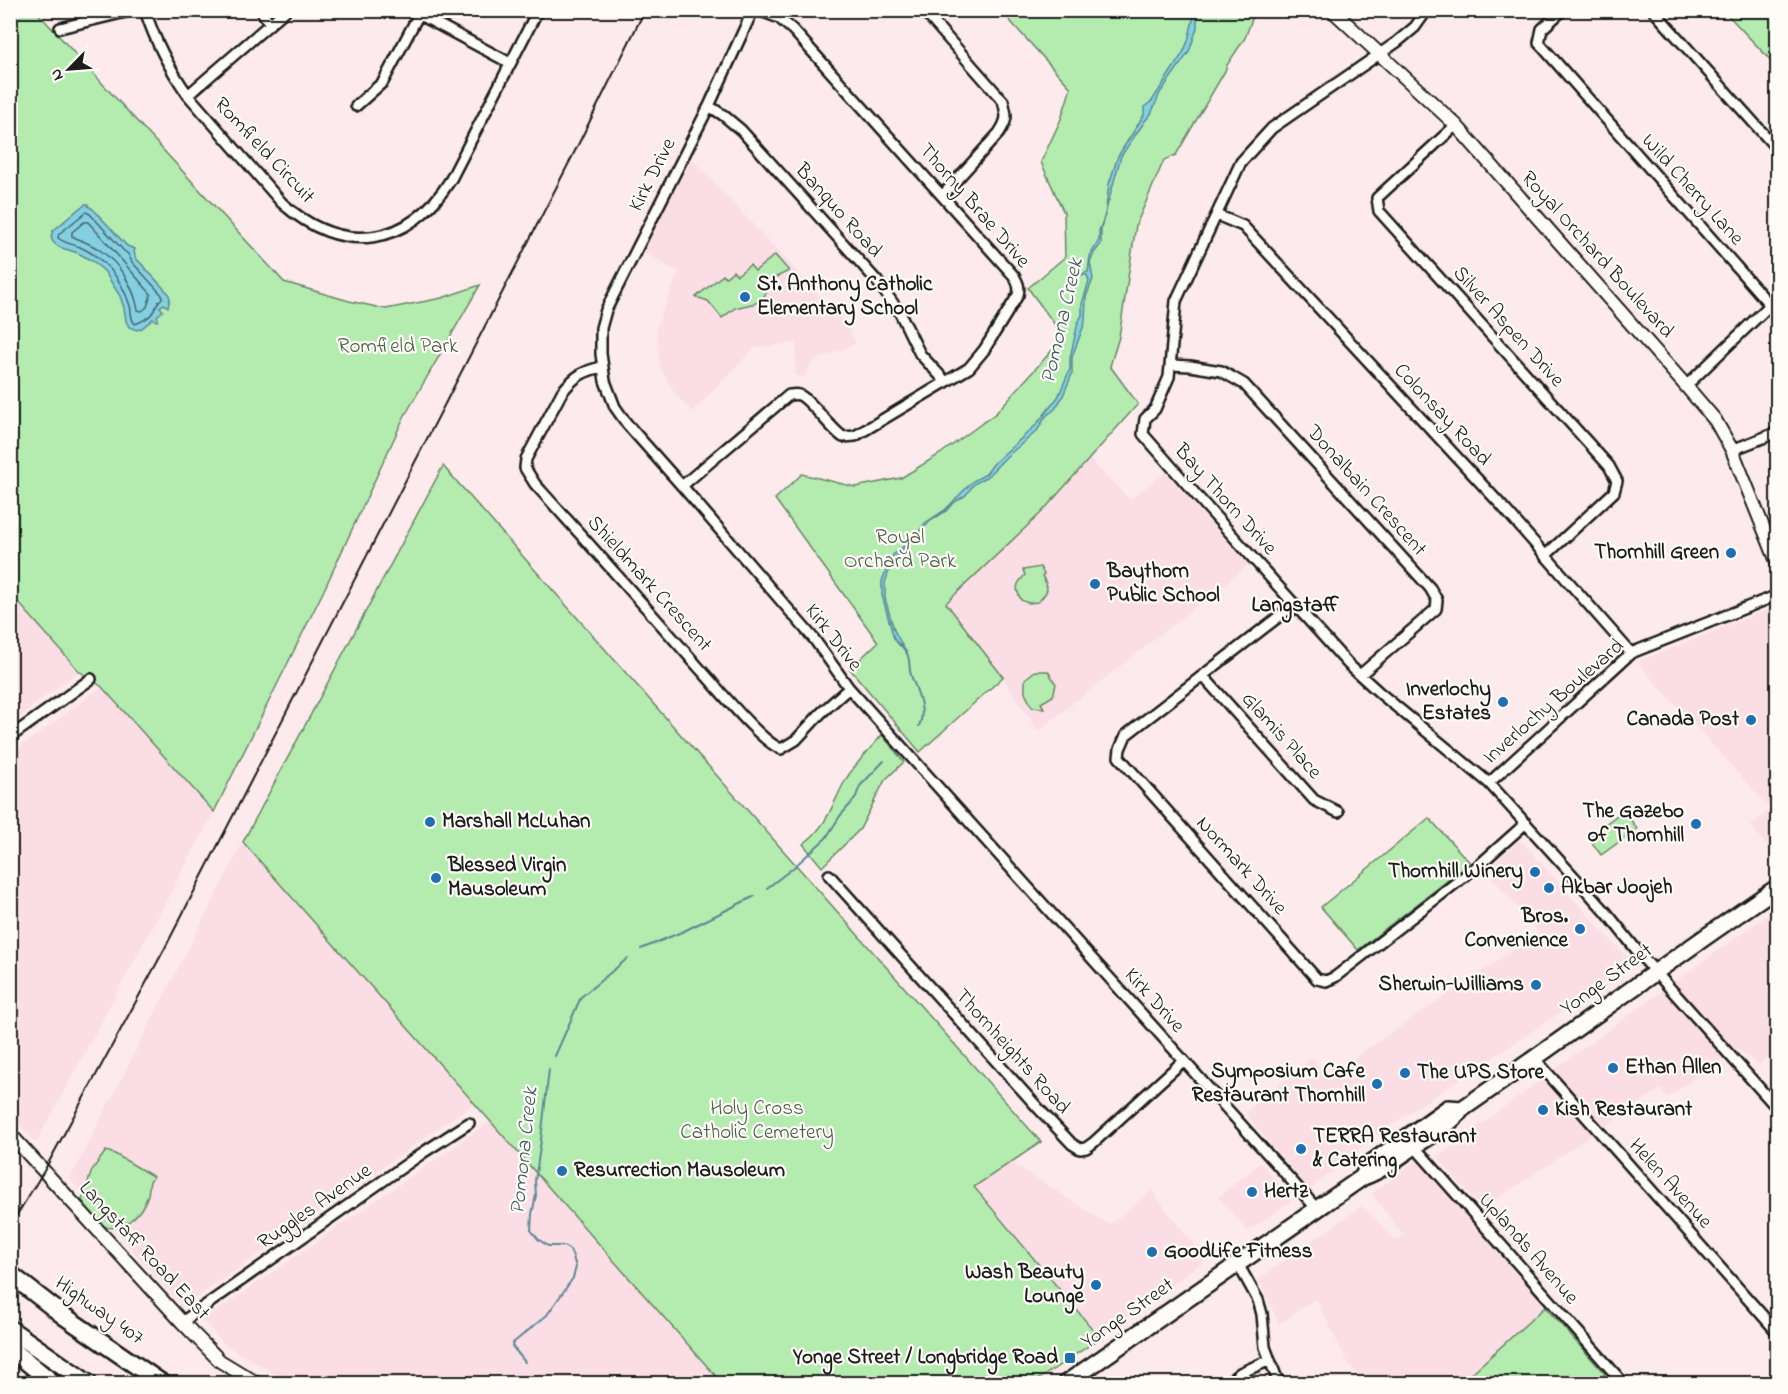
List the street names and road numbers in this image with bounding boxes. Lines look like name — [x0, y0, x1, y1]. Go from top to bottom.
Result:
street label: Romfield Circuit — [207, 91, 321, 211]
street label: Wild Cherry Lane — [1632, 127, 1751, 254]
street label: Kirk Drive — [622, 133, 685, 217]
street label: Thorny Brae Drive — [910, 137, 1037, 277]
street label: Banquo Road — [787, 156, 889, 265]
street label: Royal Orchard Boulevard — [1512, 165, 1681, 347]
street label: Silver Aspen Drive — [1445, 260, 1571, 395]
street label: Colonsay Road — [1385, 357, 1498, 475]
street label: Donalbain Crescent — [1298, 418, 1433, 563]
street label: Bay Thorn Drive — [1164, 437, 1284, 564]
street label: Shieldmark Crescent — [579, 509, 719, 659]
street label: Kirk Drive — [797, 598, 869, 679]
street label: Inverlochy Boulevard — [1477, 632, 1633, 773]
street label: Glamis Place — [1234, 686, 1329, 787]
street label: Normark Drive — [1188, 810, 1294, 923]
street label: Yonge Street — [1555, 936, 1660, 1025]
street label: Kirk Drive — [1116, 962, 1192, 1041]
street label: Thornheights Road — [946, 982, 1077, 1123]
street label: Helen Avenue — [1621, 1132, 1719, 1236]
street label: Ruggles Avenue — [252, 1156, 380, 1259]
street label: Langstaff Road East — [70, 1175, 217, 1329]
street label: Uplands Avenue — [1471, 1186, 1586, 1312]
street label: Highway 407 — [47, 1269, 150, 1355]
street label: Yonge Street — [1075, 1271, 1182, 1359]

